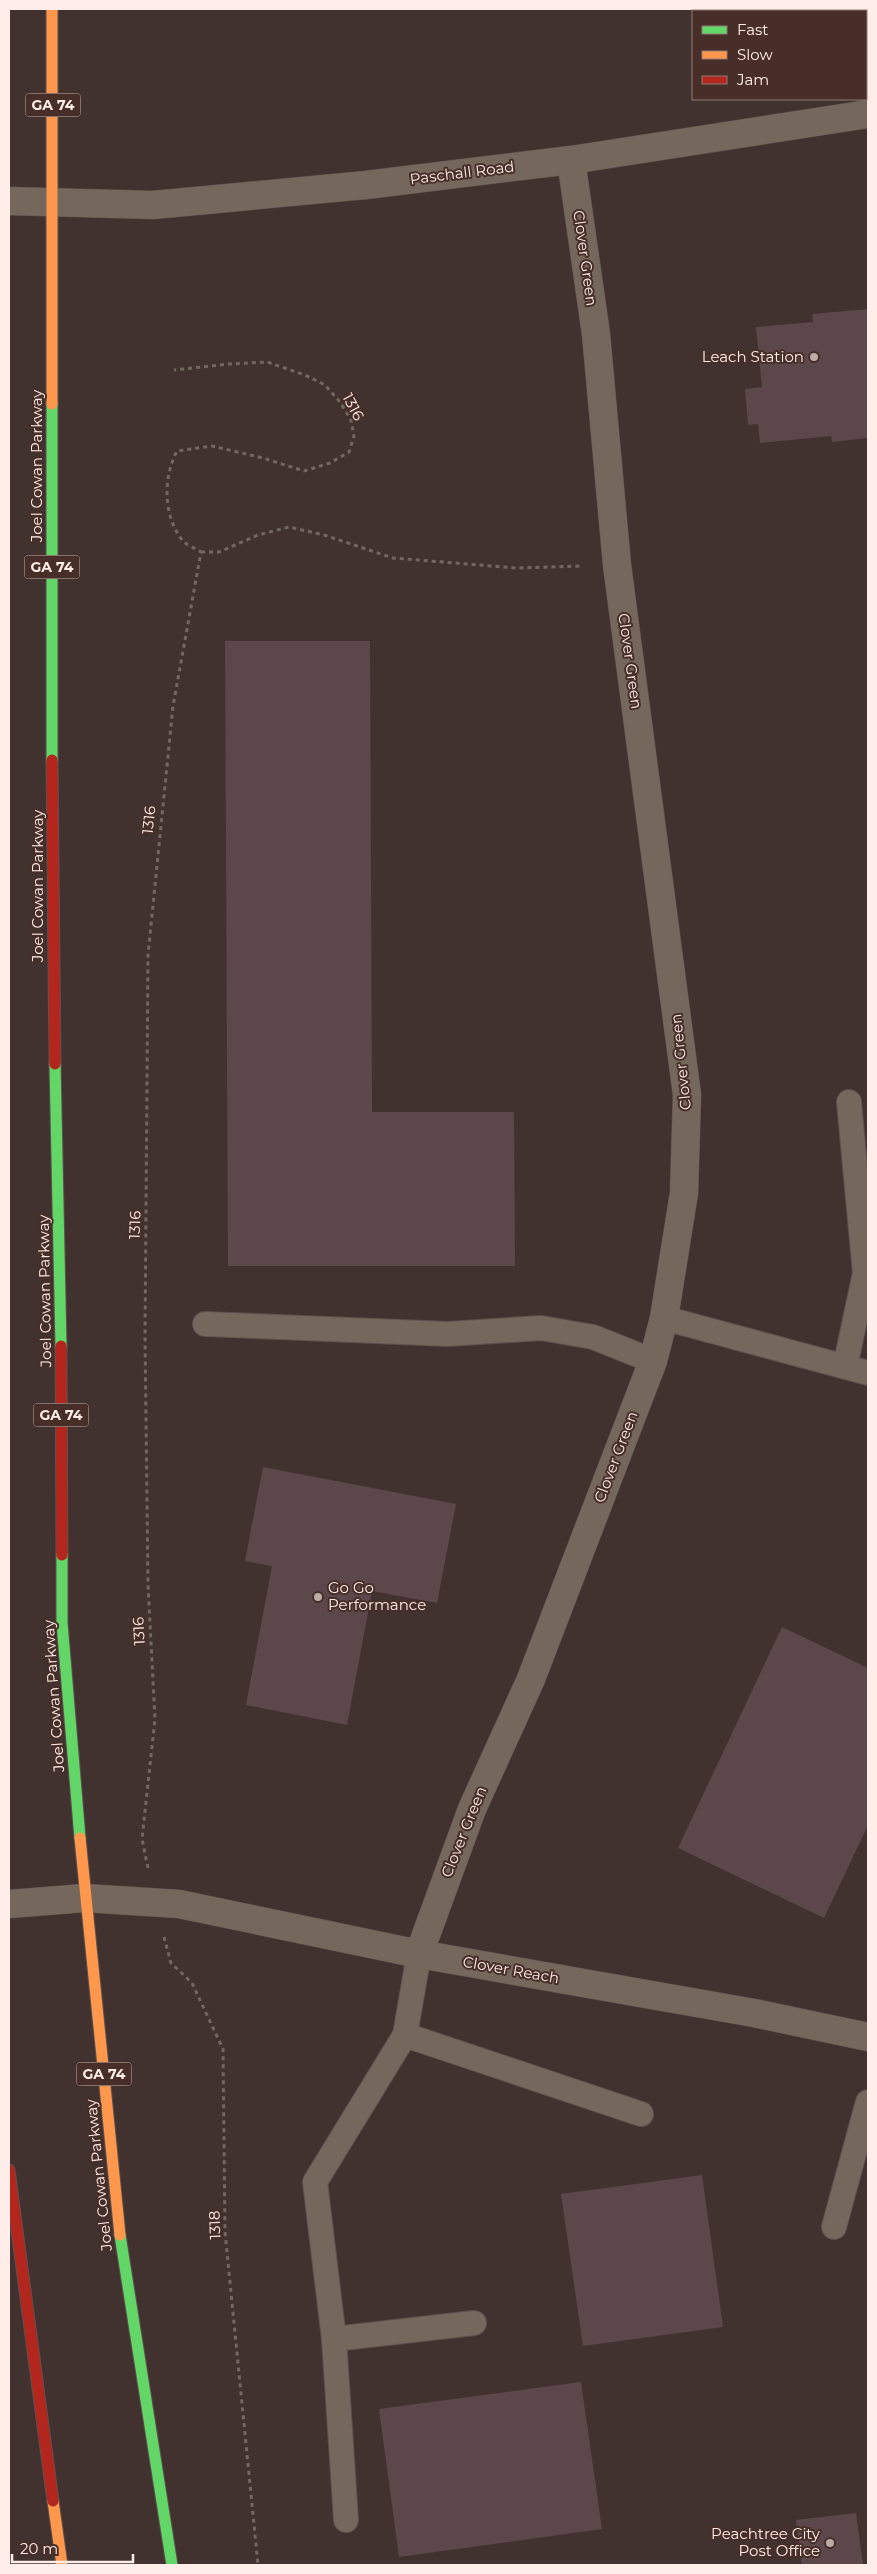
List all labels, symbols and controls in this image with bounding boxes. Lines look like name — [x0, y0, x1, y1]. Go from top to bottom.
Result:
legend — [692, 10, 867, 100]
text: Fast — [737, 20, 768, 39]
text: Slow — [737, 45, 773, 64]
text: Jam — [736, 70, 769, 89]
road number: GA 74 — [26, 94, 80, 116]
street label: Paschall Road — [409, 157, 515, 188]
street label: Clover Green — [569, 209, 602, 307]
place label: Leach Station — [702, 347, 804, 366]
marker: Leach Station — [808, 351, 820, 363]
street label: Joel Cowan Parkway — [27, 389, 46, 543]
street label: 1316 — [338, 390, 369, 424]
road number: GA 74 — [24, 556, 80, 578]
street label: Clover Green — [614, 612, 647, 710]
street label: 1316 — [138, 805, 159, 835]
street label: Joel Cowan Parkway — [28, 809, 47, 963]
street label: Clover Green — [666, 1013, 695, 1111]
street label: 1316 — [125, 1210, 144, 1240]
street label: Joel Cowan Parkway — [34, 1214, 55, 1368]
road number: GA 74 — [34, 1404, 88, 1426]
street label: Clover Green — [589, 1408, 642, 1505]
place label: Go Go Performance — [328, 1578, 426, 1614]
marker: Go Go Performance — [312, 1591, 324, 1603]
street label: 1316 — [128, 1616, 149, 1646]
street label: Joel Cowan Parkway — [39, 1618, 68, 1774]
street label: Clover Green — [437, 1784, 490, 1880]
street label: Clover Reach — [461, 1952, 561, 1987]
road number: GA 74 — [76, 2062, 132, 2086]
street label: Joel Cowan Parkway — [81, 2097, 116, 2253]
street label: 1318 — [205, 2210, 224, 2240]
place label: Peachtree City Post Office — [711, 2524, 821, 2560]
scale bar — [12, 2532, 134, 2564]
marker: Peachtree City Post Office — [824, 2537, 836, 2549]
text: 20 m — [20, 2539, 58, 2558]

